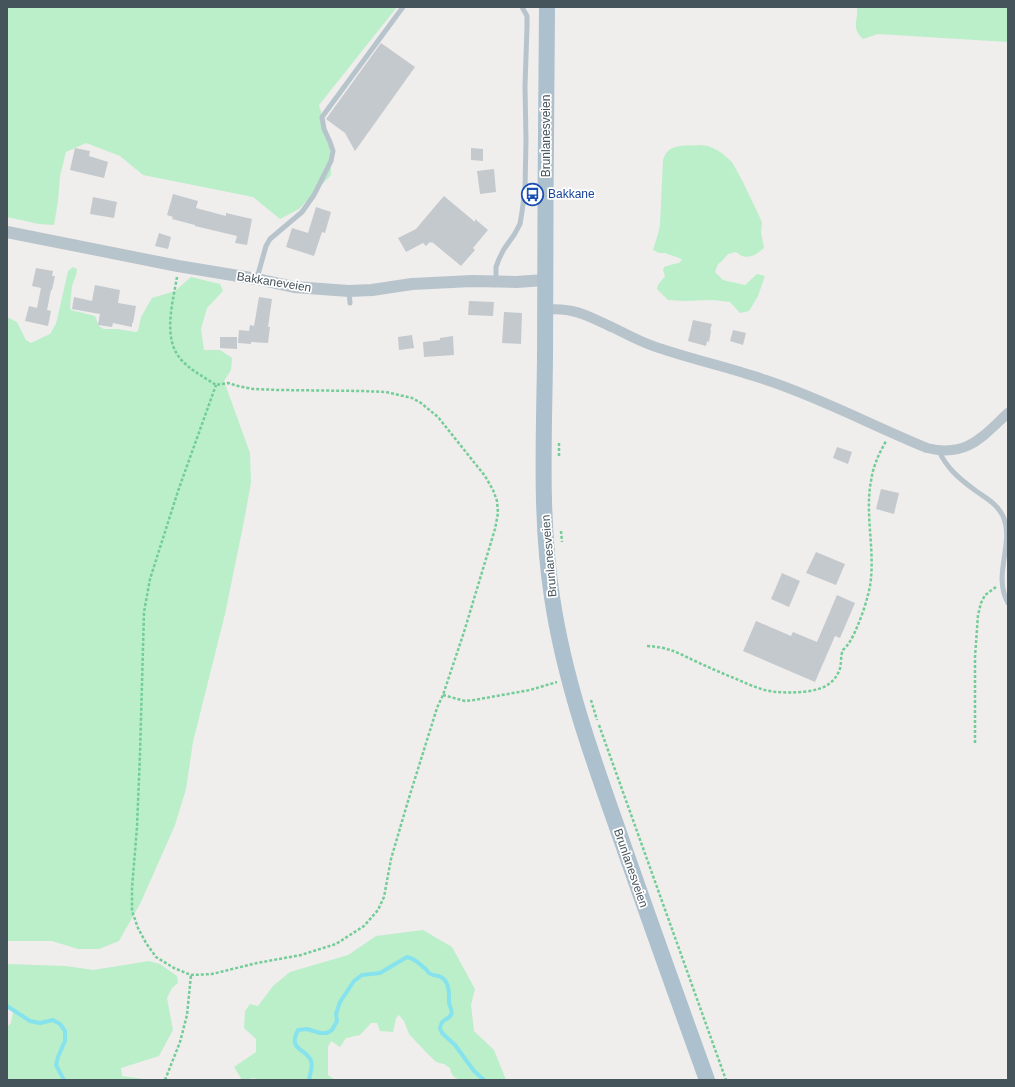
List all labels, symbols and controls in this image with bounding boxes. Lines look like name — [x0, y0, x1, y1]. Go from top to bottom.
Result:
street label: Brunlanesveien — [539, 95, 553, 177]
bus stop icon: Bakkane — [520, 181, 546, 207]
place label: Bakkane — [548, 187, 595, 201]
street label: Bakkaneveien — [236, 269, 312, 295]
street label: Brunlanesveien — [538, 514, 560, 598]
street label: Brunlanesveien — [611, 827, 651, 909]

